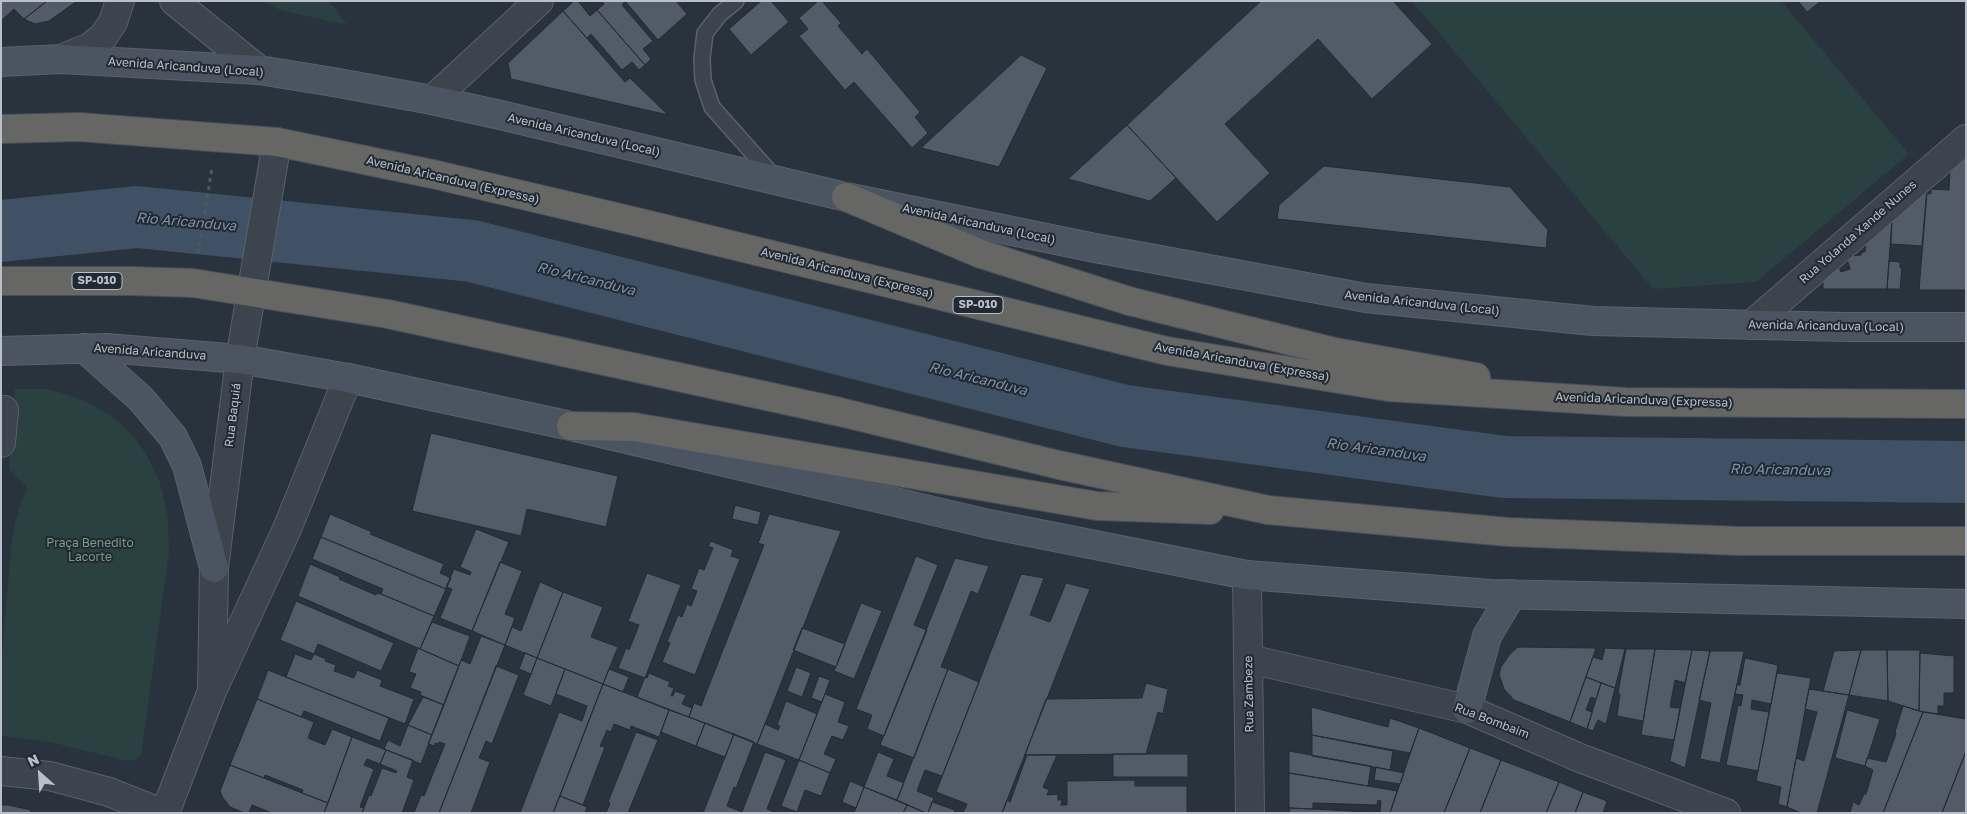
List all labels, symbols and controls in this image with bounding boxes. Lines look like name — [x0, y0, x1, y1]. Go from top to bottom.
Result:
street label: Avenida Aricanduva (Local) — [108, 54, 264, 80]
street label: Avenida Aricanduva (Local) — [506, 110, 662, 160]
street label: Avenida Aricanduva (Expressa) — [365, 153, 541, 207]
street label: Rua Yolanda Xande Nunes — [1797, 177, 1919, 287]
street label: Avenida Aricanduva (Local) — [901, 201, 1057, 247]
water label: Rio Aricanduva — [135, 209, 237, 235]
street label: Avenida Aricanduva (Expressa) — [759, 245, 935, 301]
water label: Rio Aricanduva — [535, 259, 637, 299]
road number: SP-010 — [72, 272, 122, 290]
street label: Avenida Aricanduva (Local) — [1344, 288, 1500, 318]
road number: SP-010 — [953, 296, 1003, 314]
street label: Avenida Aricanduva (Local) — [1748, 317, 1904, 335]
street label: Avenida Aricanduva (Expressa) — [1153, 340, 1331, 384]
street label: Avenida Aricanduva — [93, 341, 207, 363]
water label: Rio Aricanduva — [927, 359, 1029, 399]
street label: Rua Baquiá — [222, 382, 244, 448]
street label: Avenida Aricanduva (Expressa) — [1555, 390, 1733, 410]
water label: Rio Aricanduva — [1325, 435, 1427, 465]
water label: Rio Aricanduva — [1730, 461, 1830, 479]
park label: Praça Benedito Lacorte — [46, 536, 134, 564]
street label: Rua Zambeze — [1241, 655, 1257, 733]
street label: Rua Bombaim — [1453, 700, 1531, 742]
north arrow — [15, 749, 65, 799]
text: N — [25, 750, 42, 770]

